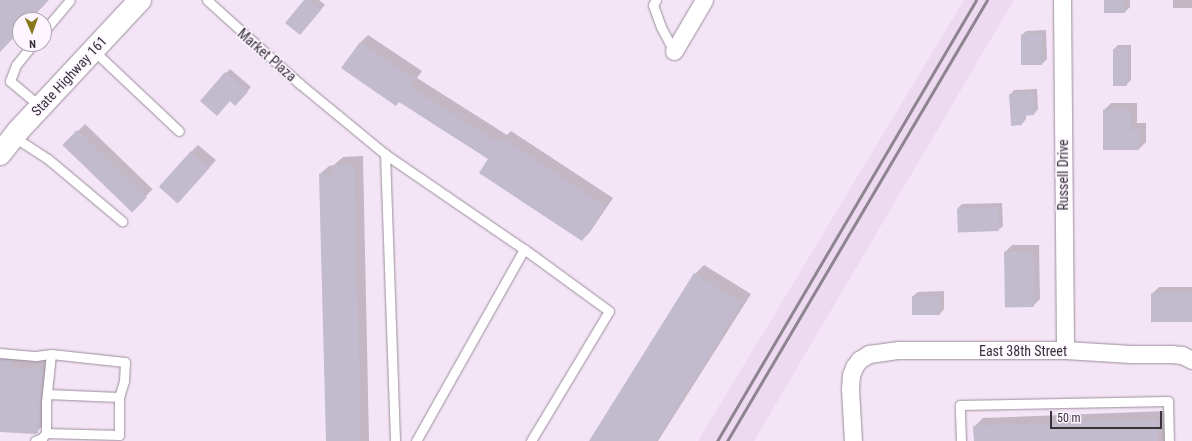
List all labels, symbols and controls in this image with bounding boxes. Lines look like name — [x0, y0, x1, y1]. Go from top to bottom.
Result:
north arrow — [12, 12, 52, 52]
street label: Market Plaza — [234, 25, 300, 85]
street label: State Highway 161 — [28, 33, 110, 119]
text: N — [29, 37, 36, 50]
street label: Russell Drive — [1055, 139, 1071, 211]
street label: East 38th Street — [979, 343, 1067, 359]
scale bar — [1052, 403, 1164, 429]
text: 50 m — [1057, 411, 1081, 425]

